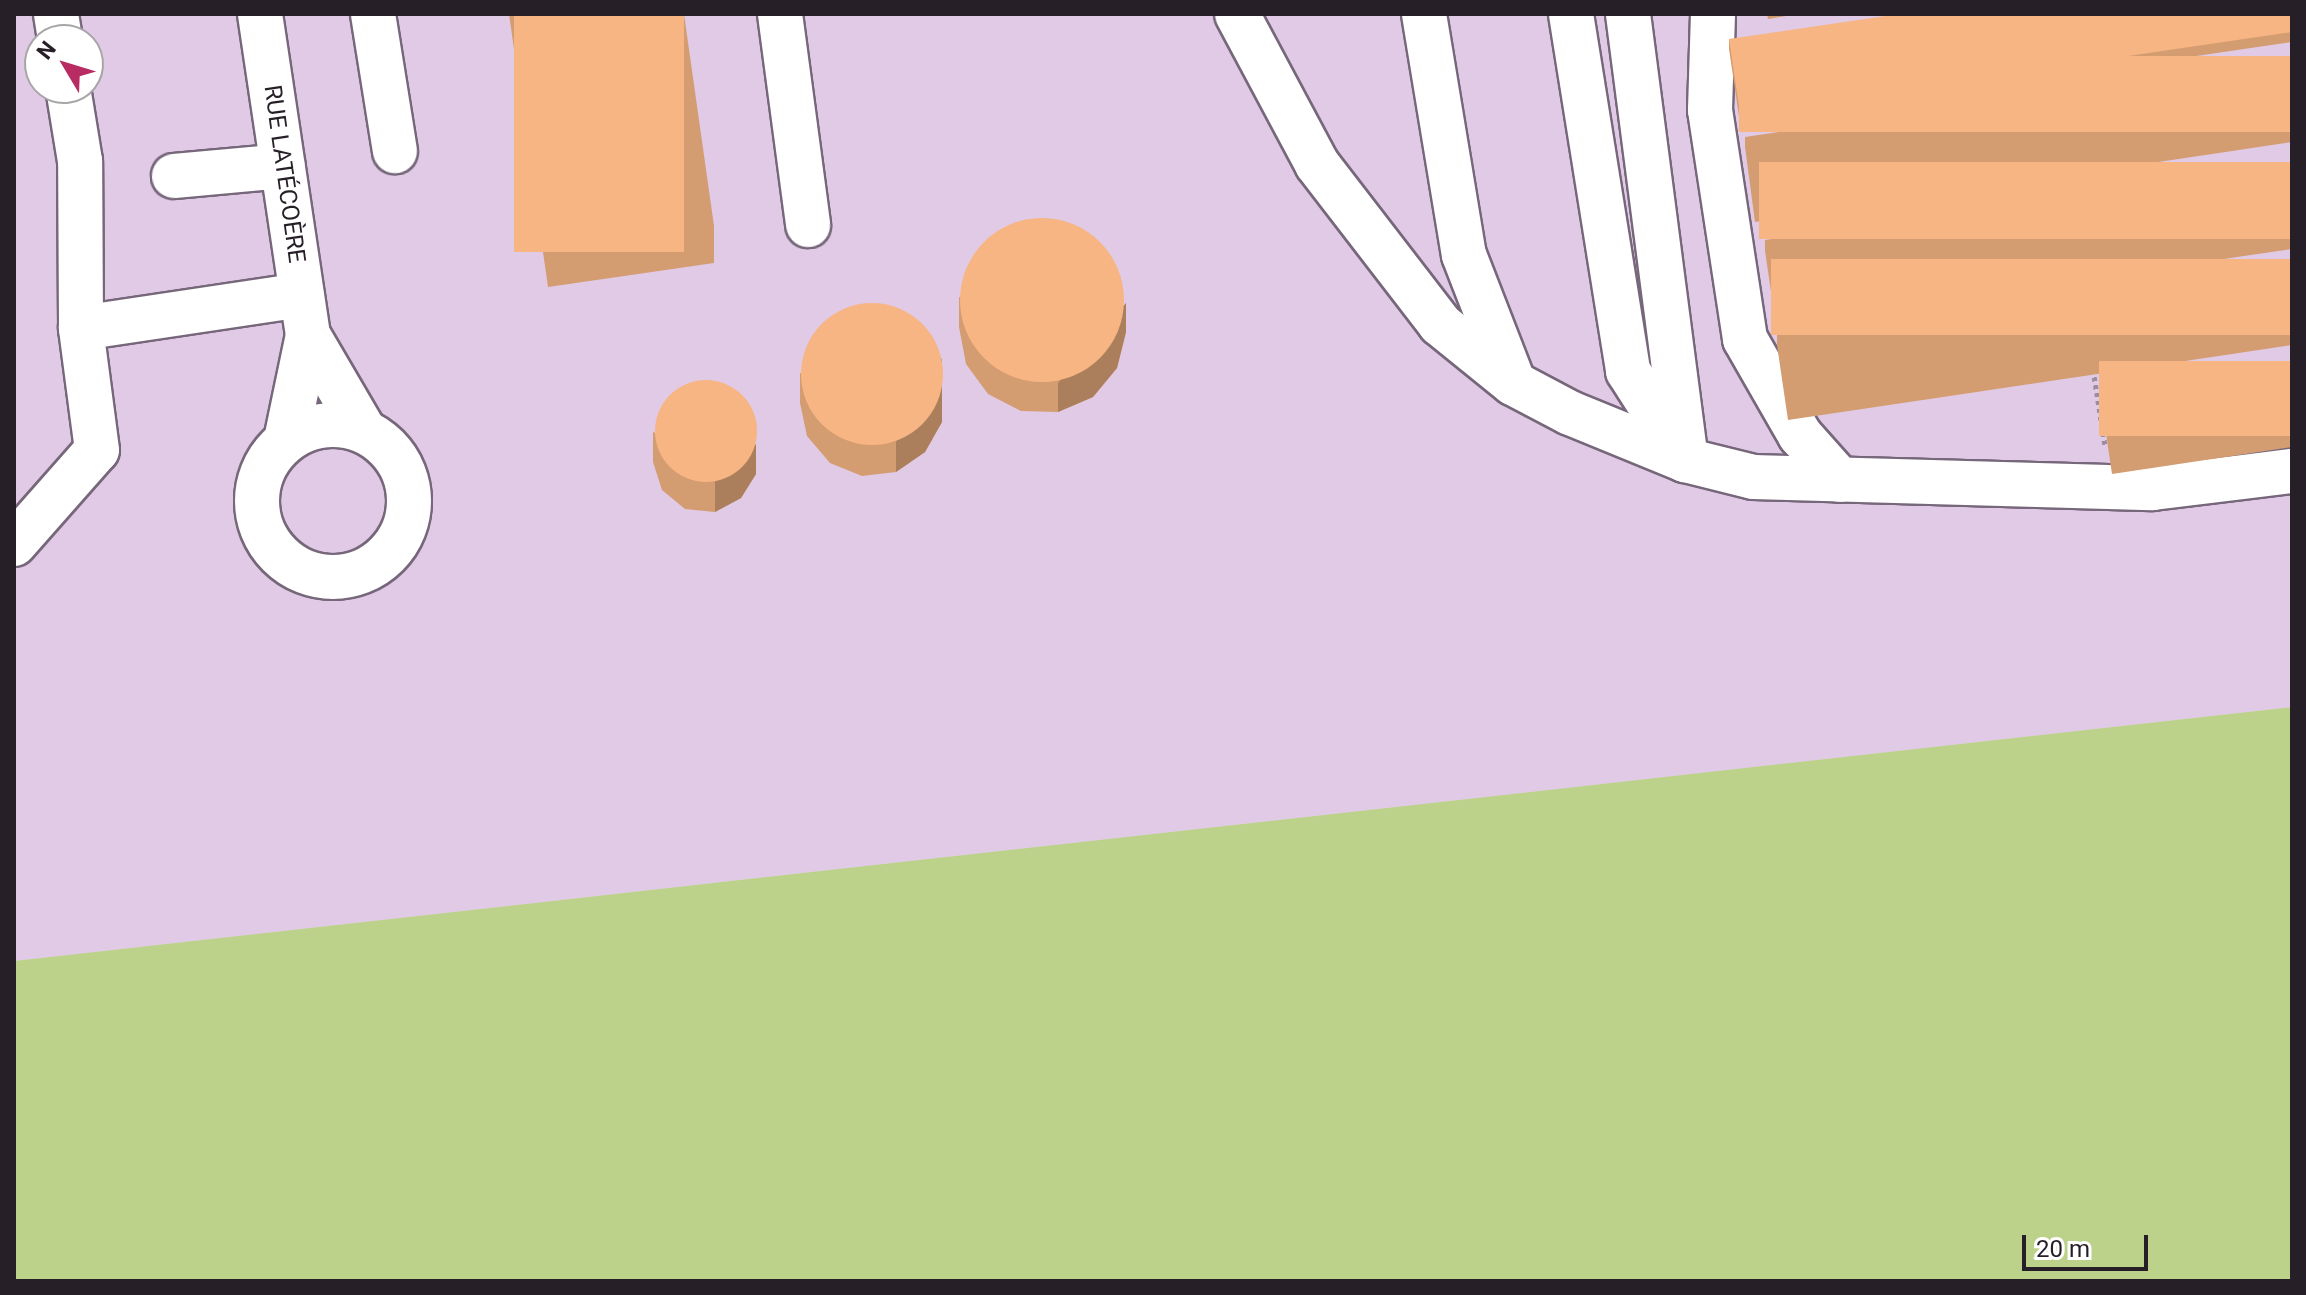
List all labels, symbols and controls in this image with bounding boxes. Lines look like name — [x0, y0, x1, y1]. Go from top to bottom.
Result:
north arrow — [24, 24, 104, 104]
text: N — [32, 36, 61, 64]
street label: RUE LATÉCOÈRE — [257, 83, 311, 265]
scale bar — [2026, 1219, 2152, 1269]
text: 20 m — [2036, 1235, 2090, 1263]

